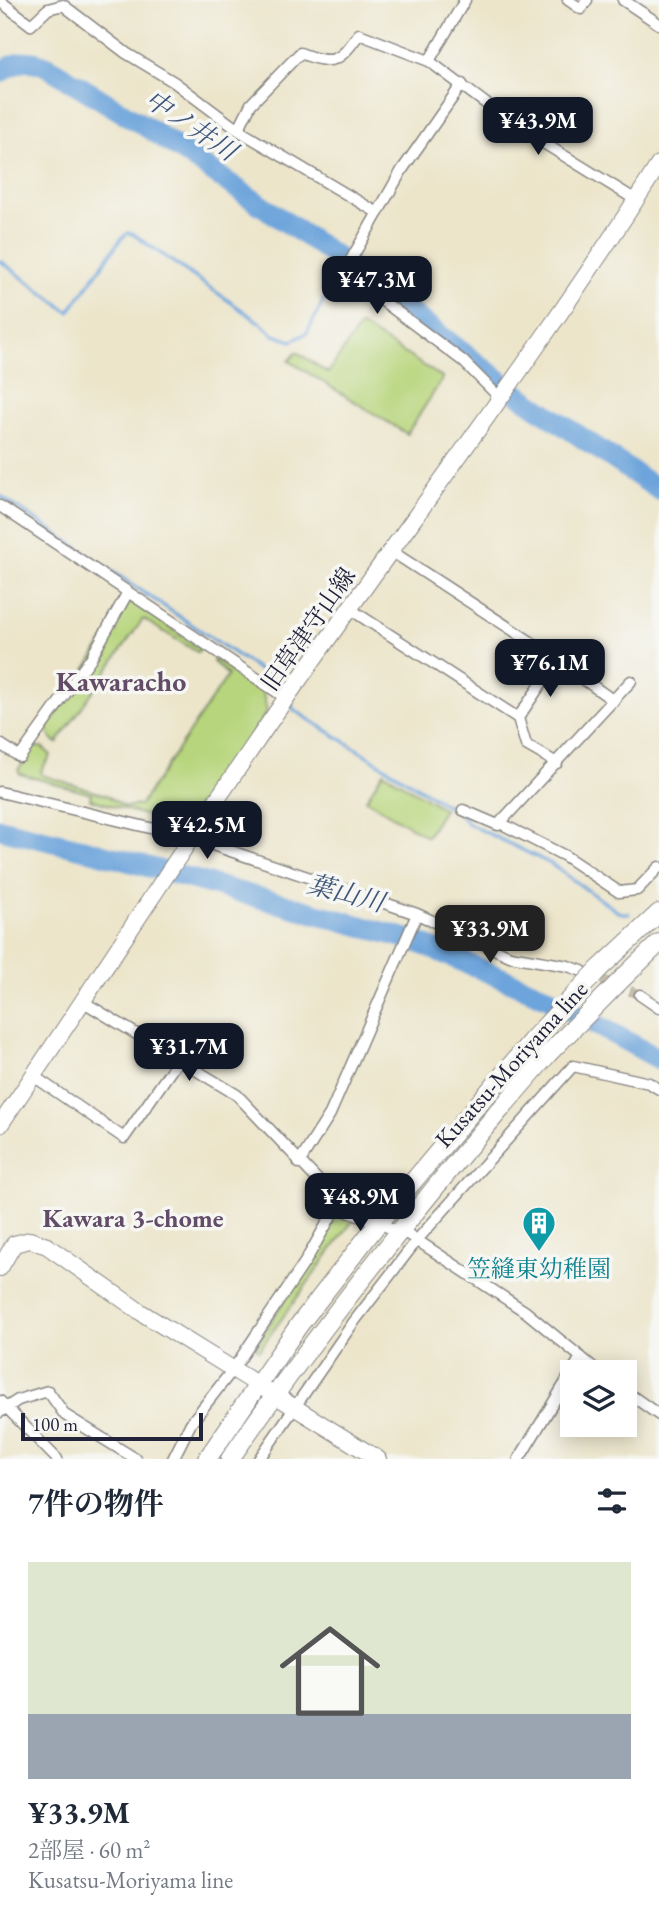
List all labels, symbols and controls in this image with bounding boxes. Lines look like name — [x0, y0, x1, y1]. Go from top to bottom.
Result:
water label: 中ノ井川 — [138, 82, 246, 170]
pin: ¥43.9M — [481, 97, 595, 157]
text: ¥43.9M — [499, 105, 577, 135]
pin: ¥47.3M — [320, 256, 434, 316]
text: ¥47.3M — [338, 264, 416, 294]
street label: 旧草津守山線 — [254, 561, 362, 697]
pin: ¥76.1M — [493, 640, 607, 699]
text: ¥76.1M — [511, 647, 589, 677]
district label: Kawaracho — [56, 663, 186, 699]
pin: ¥42.5M — [150, 802, 264, 861]
text: ¥42.5M — [168, 809, 246, 839]
water label: 葉山川 — [304, 866, 391, 920]
pin: ¥33.9M — [433, 906, 547, 965]
text: ¥33.9M — [451, 913, 529, 943]
street label: Kusatsu-Moriyama line — [428, 974, 594, 1154]
pin: ¥31.7M — [132, 1024, 246, 1083]
text: ¥31.7M — [150, 1031, 228, 1061]
pin: ¥48.9M — [303, 1174, 417, 1233]
text: ¥48.9M — [321, 1181, 399, 1211]
district label: Kawara 3-chome — [42, 1201, 224, 1235]
building icon: 笠縫東幼稚園 — [520, 1204, 558, 1253]
place label: 笠縫東幼稚園 — [467, 1253, 611, 1284]
map controls — [560, 1360, 637, 1437]
button: layers — [560, 1360, 637, 1437]
scale bar — [21, 1410, 203, 1442]
text: 100 m — [32, 1412, 78, 1437]
icon: filters — [593, 1482, 631, 1520]
text: 7件の物件 — [28, 1484, 164, 1523]
icon: home — [267, 1608, 393, 1734]
text: ¥33.9M — [28, 1793, 130, 1832]
text: 2部屋 · 60 m² — [28, 1835, 150, 1865]
text: Kusatsu-Moriyama line — [28, 1865, 233, 1895]

